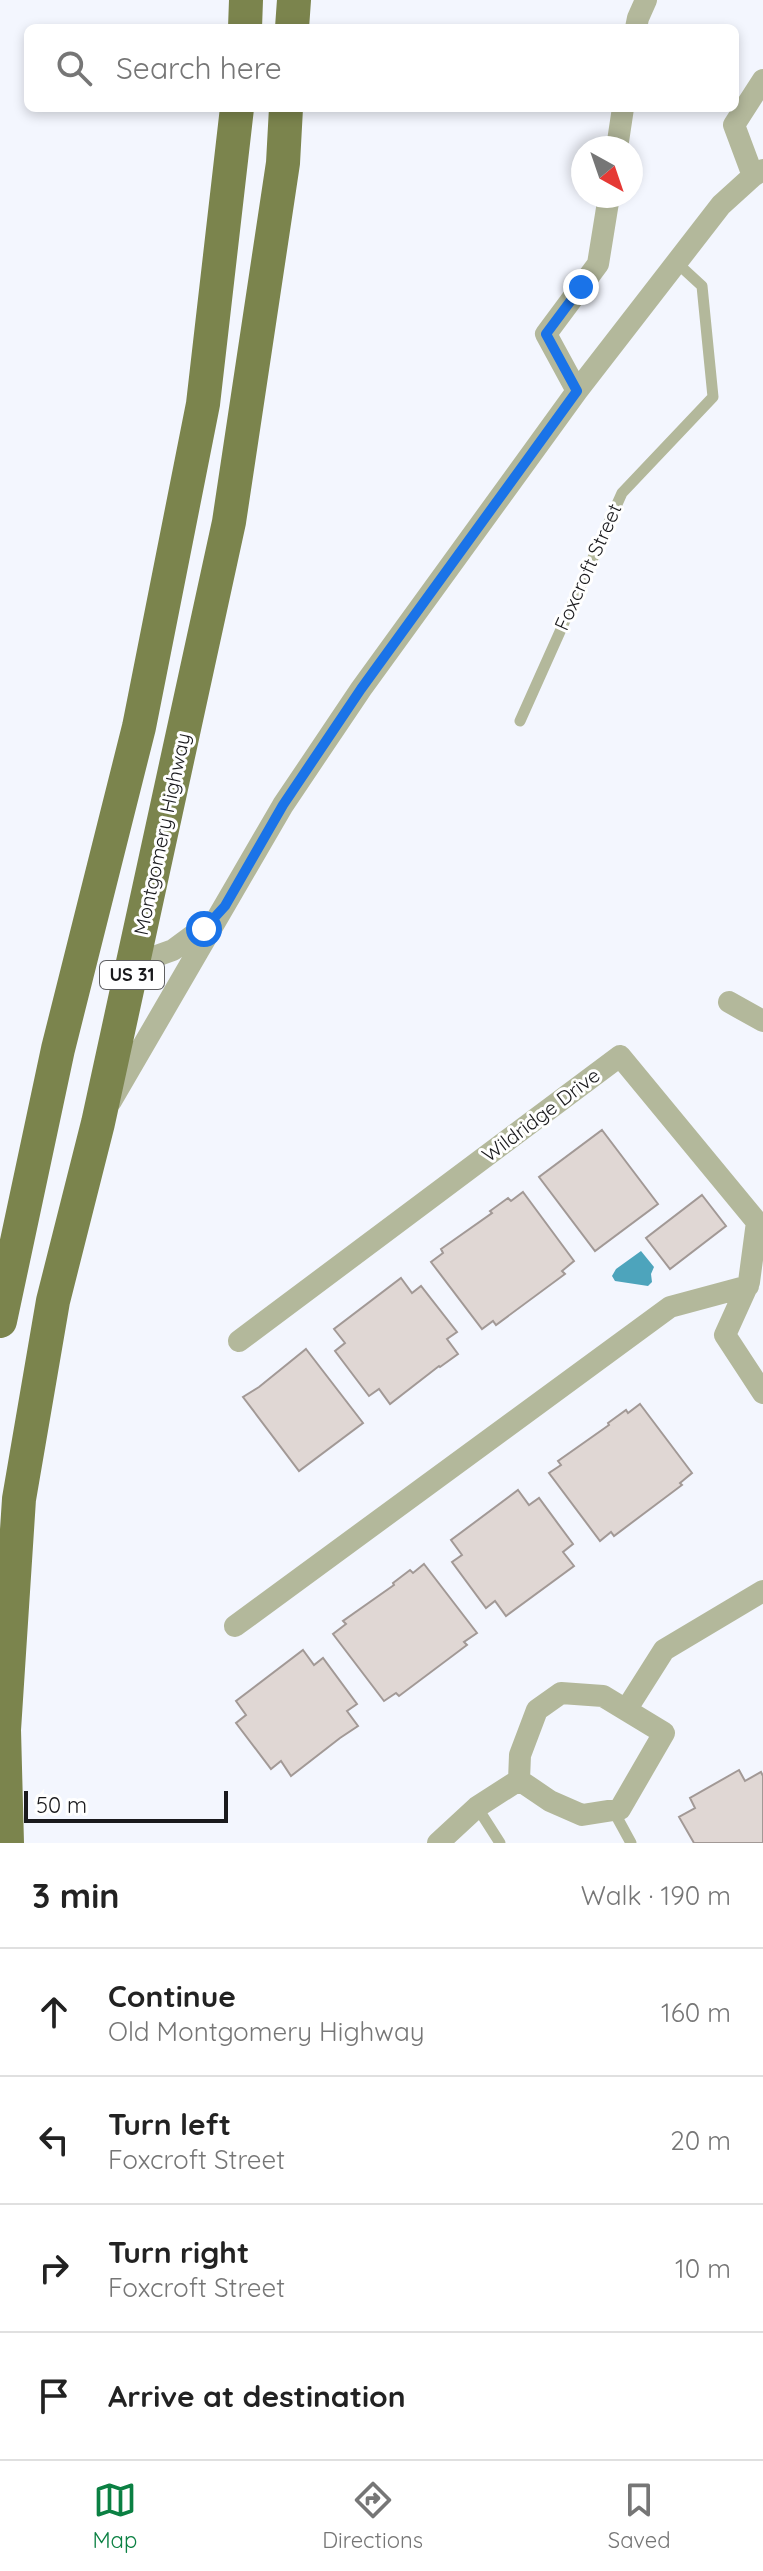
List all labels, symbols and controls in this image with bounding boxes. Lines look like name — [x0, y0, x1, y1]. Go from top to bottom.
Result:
search box — [24, 24, 739, 112]
icon: search — [52, 46, 96, 90]
text: Search here — [116, 49, 282, 87]
north arrow — [571, 136, 643, 208]
route end — [563, 269, 599, 305]
street label: Foxcroft Street — [548, 499, 627, 634]
street label: Montgomery Highway — [128, 730, 195, 937]
route start — [186, 911, 222, 947]
road number: US 31 — [100, 961, 164, 989]
street label: Wildridge Drive — [477, 1062, 605, 1167]
scale bar — [24, 1787, 228, 1823]
text: 50 m — [36, 1791, 87, 1819]
text: 3 min — [32, 1874, 119, 1917]
text: Walk · 190 m — [581, 1879, 731, 1912]
text: Continue — [108, 1977, 236, 2015]
icon: ahead — [32, 1990, 76, 2034]
text: 160 m — [661, 1996, 731, 2029]
text: Old Montgomery Highway — [108, 2015, 425, 2048]
text: Turn left — [108, 2105, 231, 2143]
icon: left — [32, 2118, 76, 2162]
text: 20 m — [670, 2124, 731, 2157]
text: Foxcroft Street — [108, 2143, 285, 2176]
text: Turn right — [108, 2233, 249, 2271]
icon: right — [32, 2246, 76, 2290]
text: 10 m — [675, 2252, 731, 2285]
text: Foxcroft Street — [108, 2271, 285, 2304]
icon: arrive — [32, 2374, 76, 2418]
text: Arrive at destination — [108, 2377, 406, 2415]
tab: Map — [92, 2478, 137, 2554]
tab: Directions — [322, 2478, 423, 2554]
tab: Saved — [608, 2478, 671, 2554]

